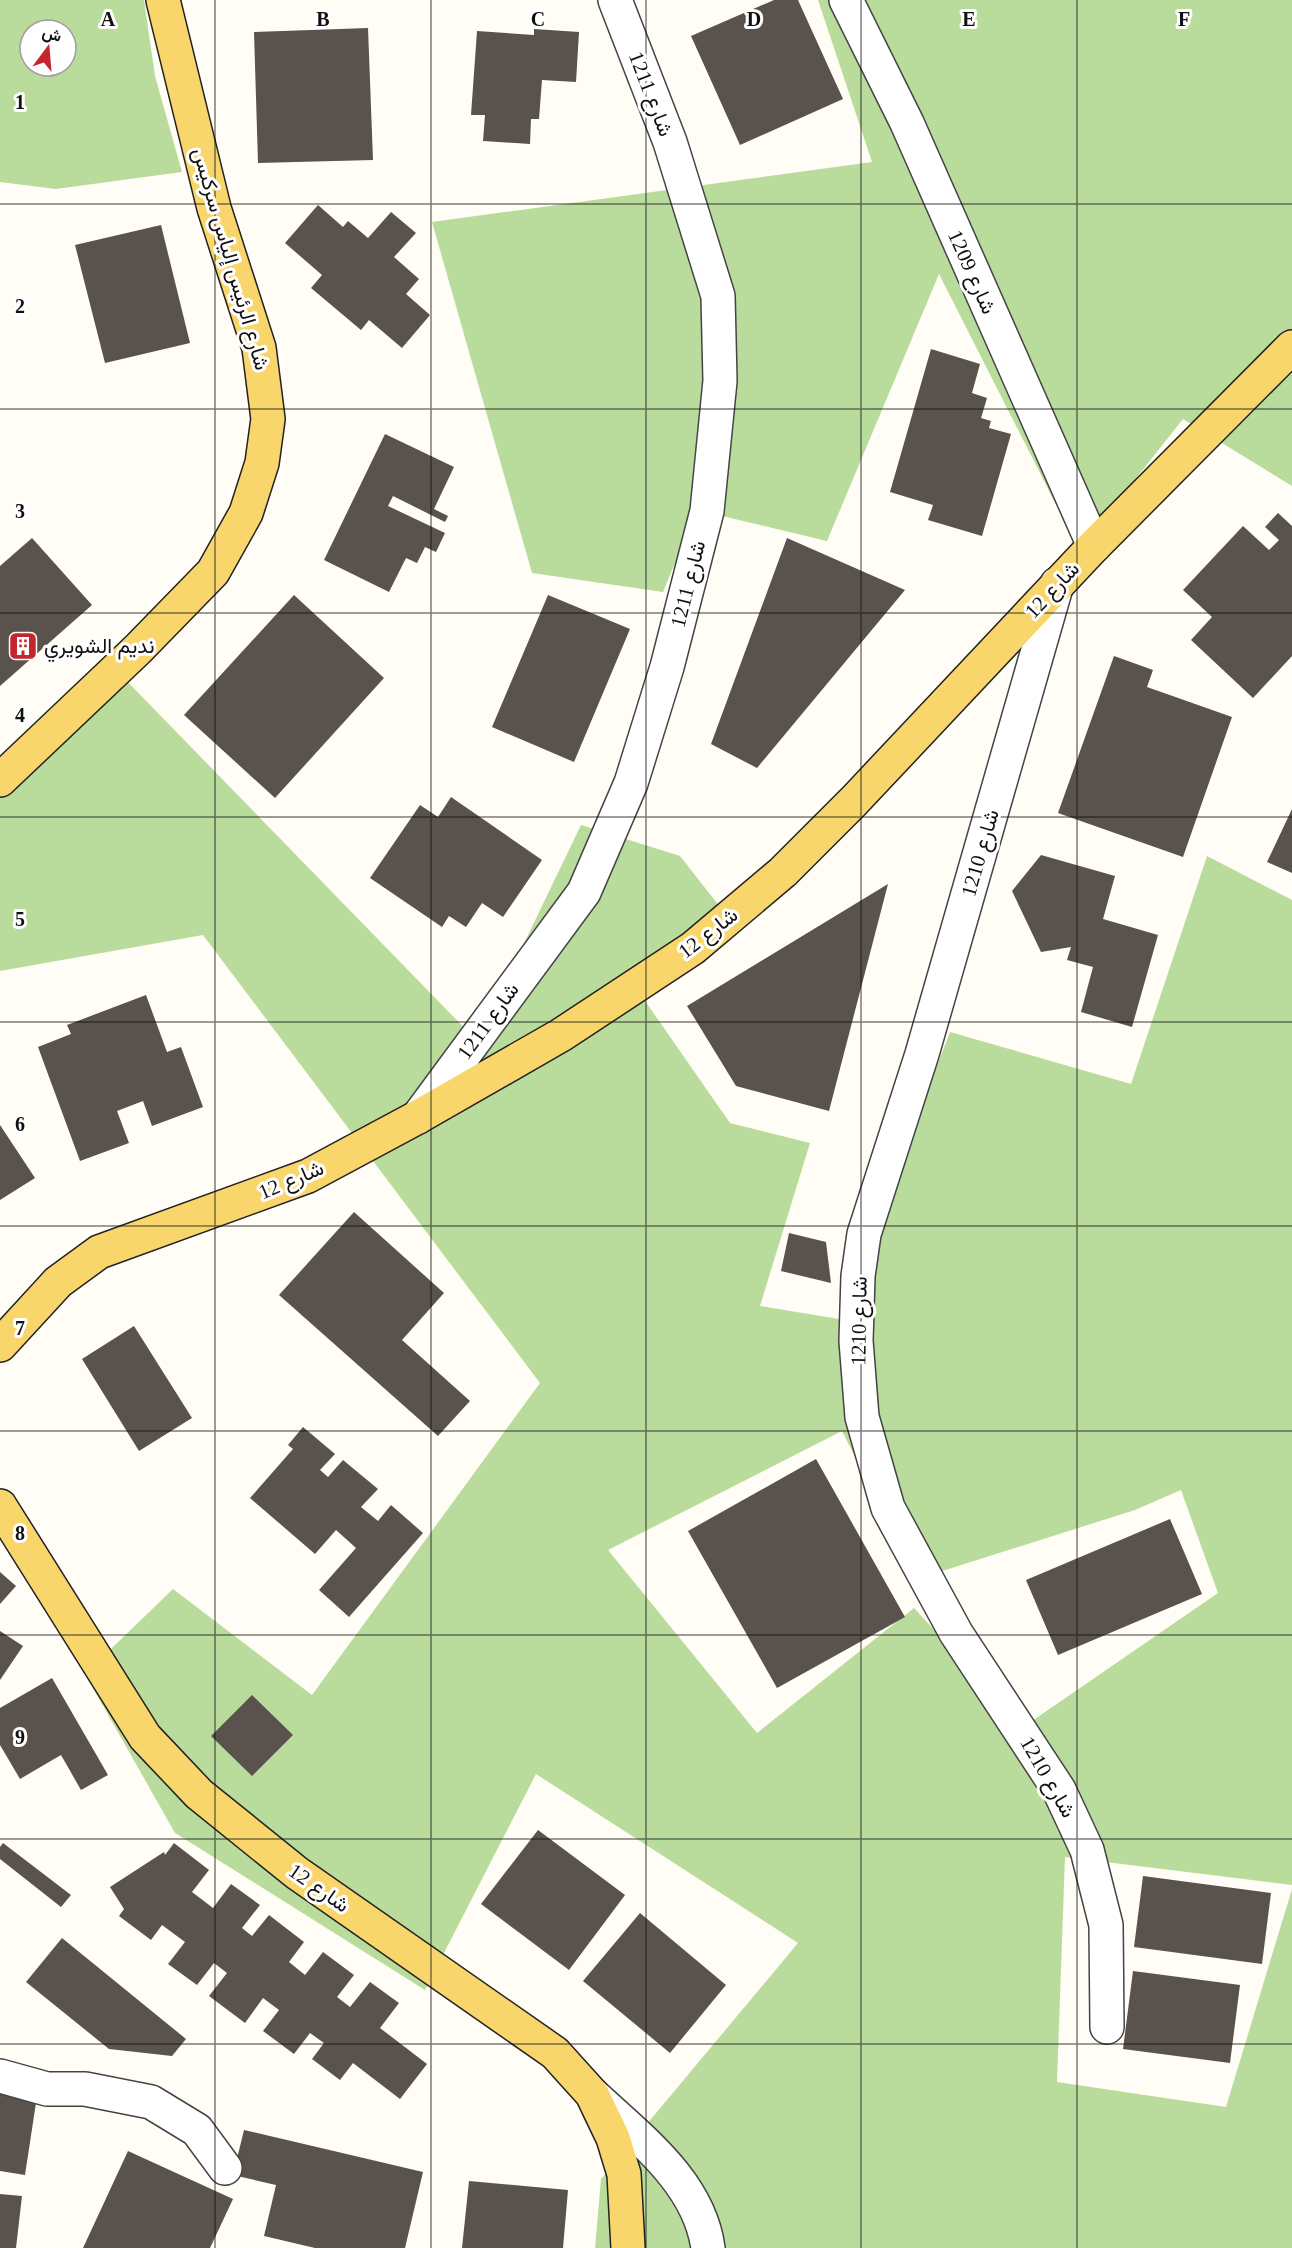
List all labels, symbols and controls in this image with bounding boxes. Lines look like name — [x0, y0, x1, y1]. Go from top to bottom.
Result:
text: A — [101, 8, 116, 30]
text: B — [316, 8, 330, 30]
text: C — [531, 8, 545, 30]
text: D — [747, 8, 761, 30]
text: E — [962, 8, 976, 30]
text: F — [1178, 8, 1190, 30]
north arrow — [18, 18, 78, 78]
text: ش — [40, 23, 64, 46]
street label: شارع 1211 — [622, 48, 678, 140]
text: 1 — [15, 91, 25, 113]
street label: شارع الرئيس إلياس سركيس — [186, 145, 274, 373]
street label: شارع 1209 — [941, 226, 1001, 319]
text: 2 — [15, 295, 25, 317]
text: 3 — [15, 500, 25, 522]
street label: شارع 1211 — [666, 538, 712, 630]
street label: شارع 12 — [1020, 557, 1086, 625]
building icon: نديم الشويري — [7, 630, 39, 662]
place label: نديم الشويري — [44, 634, 154, 663]
text: 4 — [15, 704, 25, 726]
street label: شارع 1210 — [956, 807, 1006, 900]
street label: شارع 12 — [674, 902, 744, 965]
text: 5 — [15, 908, 25, 930]
street label: شارع 1211 — [452, 978, 525, 1065]
text: 6 — [15, 1113, 25, 1135]
street label: شارع 12 — [255, 1156, 328, 1206]
street label: شارع 1210 — [846, 1276, 874, 1366]
text: 7 — [15, 1317, 25, 1339]
text: 8 — [15, 1522, 25, 1544]
text: 9 — [15, 1726, 25, 1748]
street label: شارع 1210 — [1014, 1732, 1081, 1823]
street label: شارع 12 — [283, 1859, 354, 1919]

